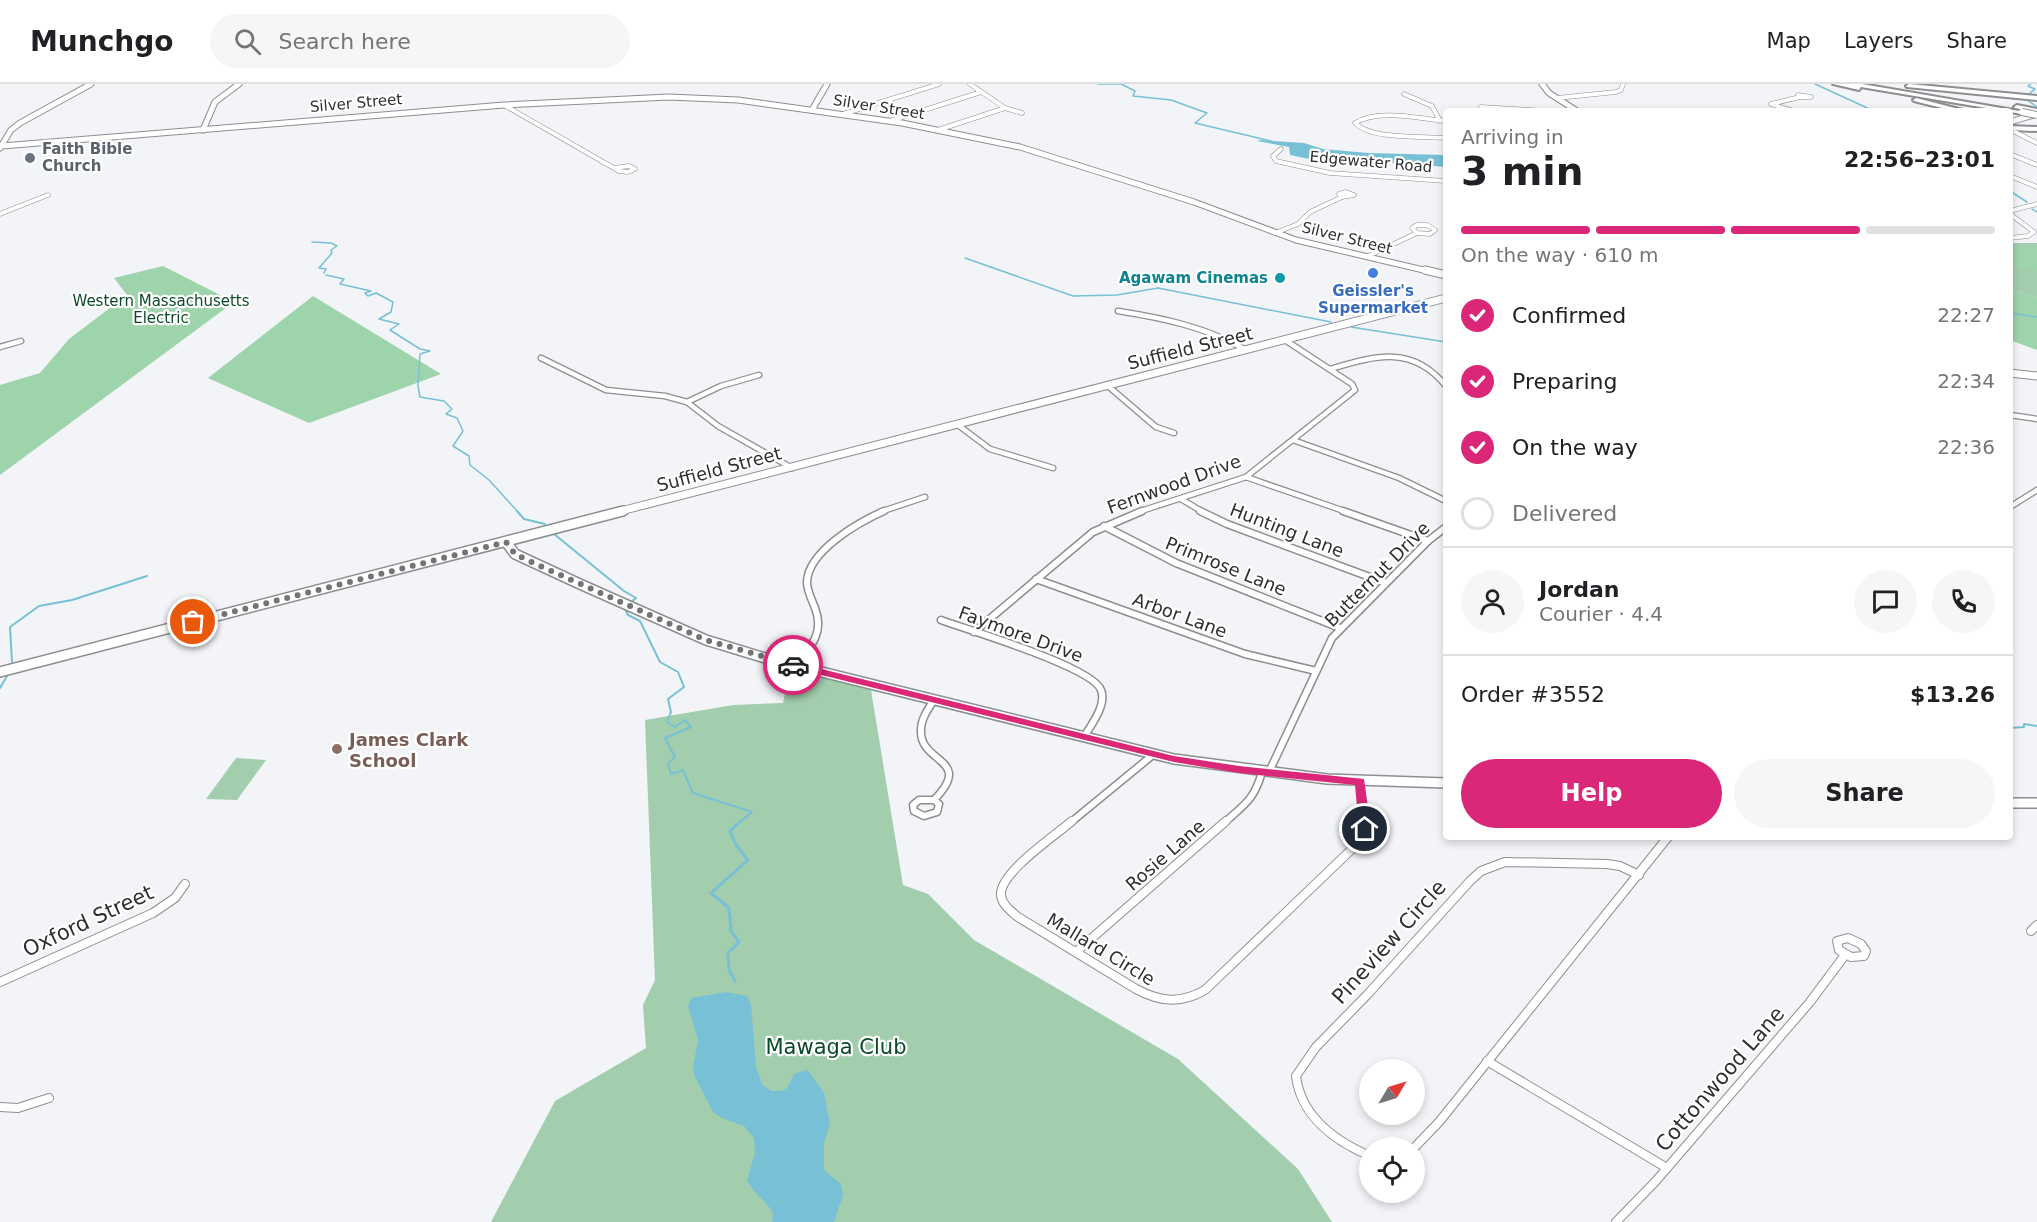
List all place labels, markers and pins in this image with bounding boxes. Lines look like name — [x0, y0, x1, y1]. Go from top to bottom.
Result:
place label: Faith Bible Church — [42, 140, 132, 175]
marker: Faith Bible Church — [23, 151, 37, 165]
marker: Geissler's Supermarket — [1366, 266, 1380, 280]
place label: Agawam Cinemas — [1119, 269, 1268, 287]
marker: Agawam Cinemas — [1273, 271, 1287, 285]
place label: Geissler's Supermarket — [1318, 282, 1428, 317]
pin — [167, 596, 218, 647]
place label: James Clark School — [347, 729, 469, 771]
marker: James Clark School — [330, 742, 344, 756]
pin — [1339, 803, 1390, 854]

